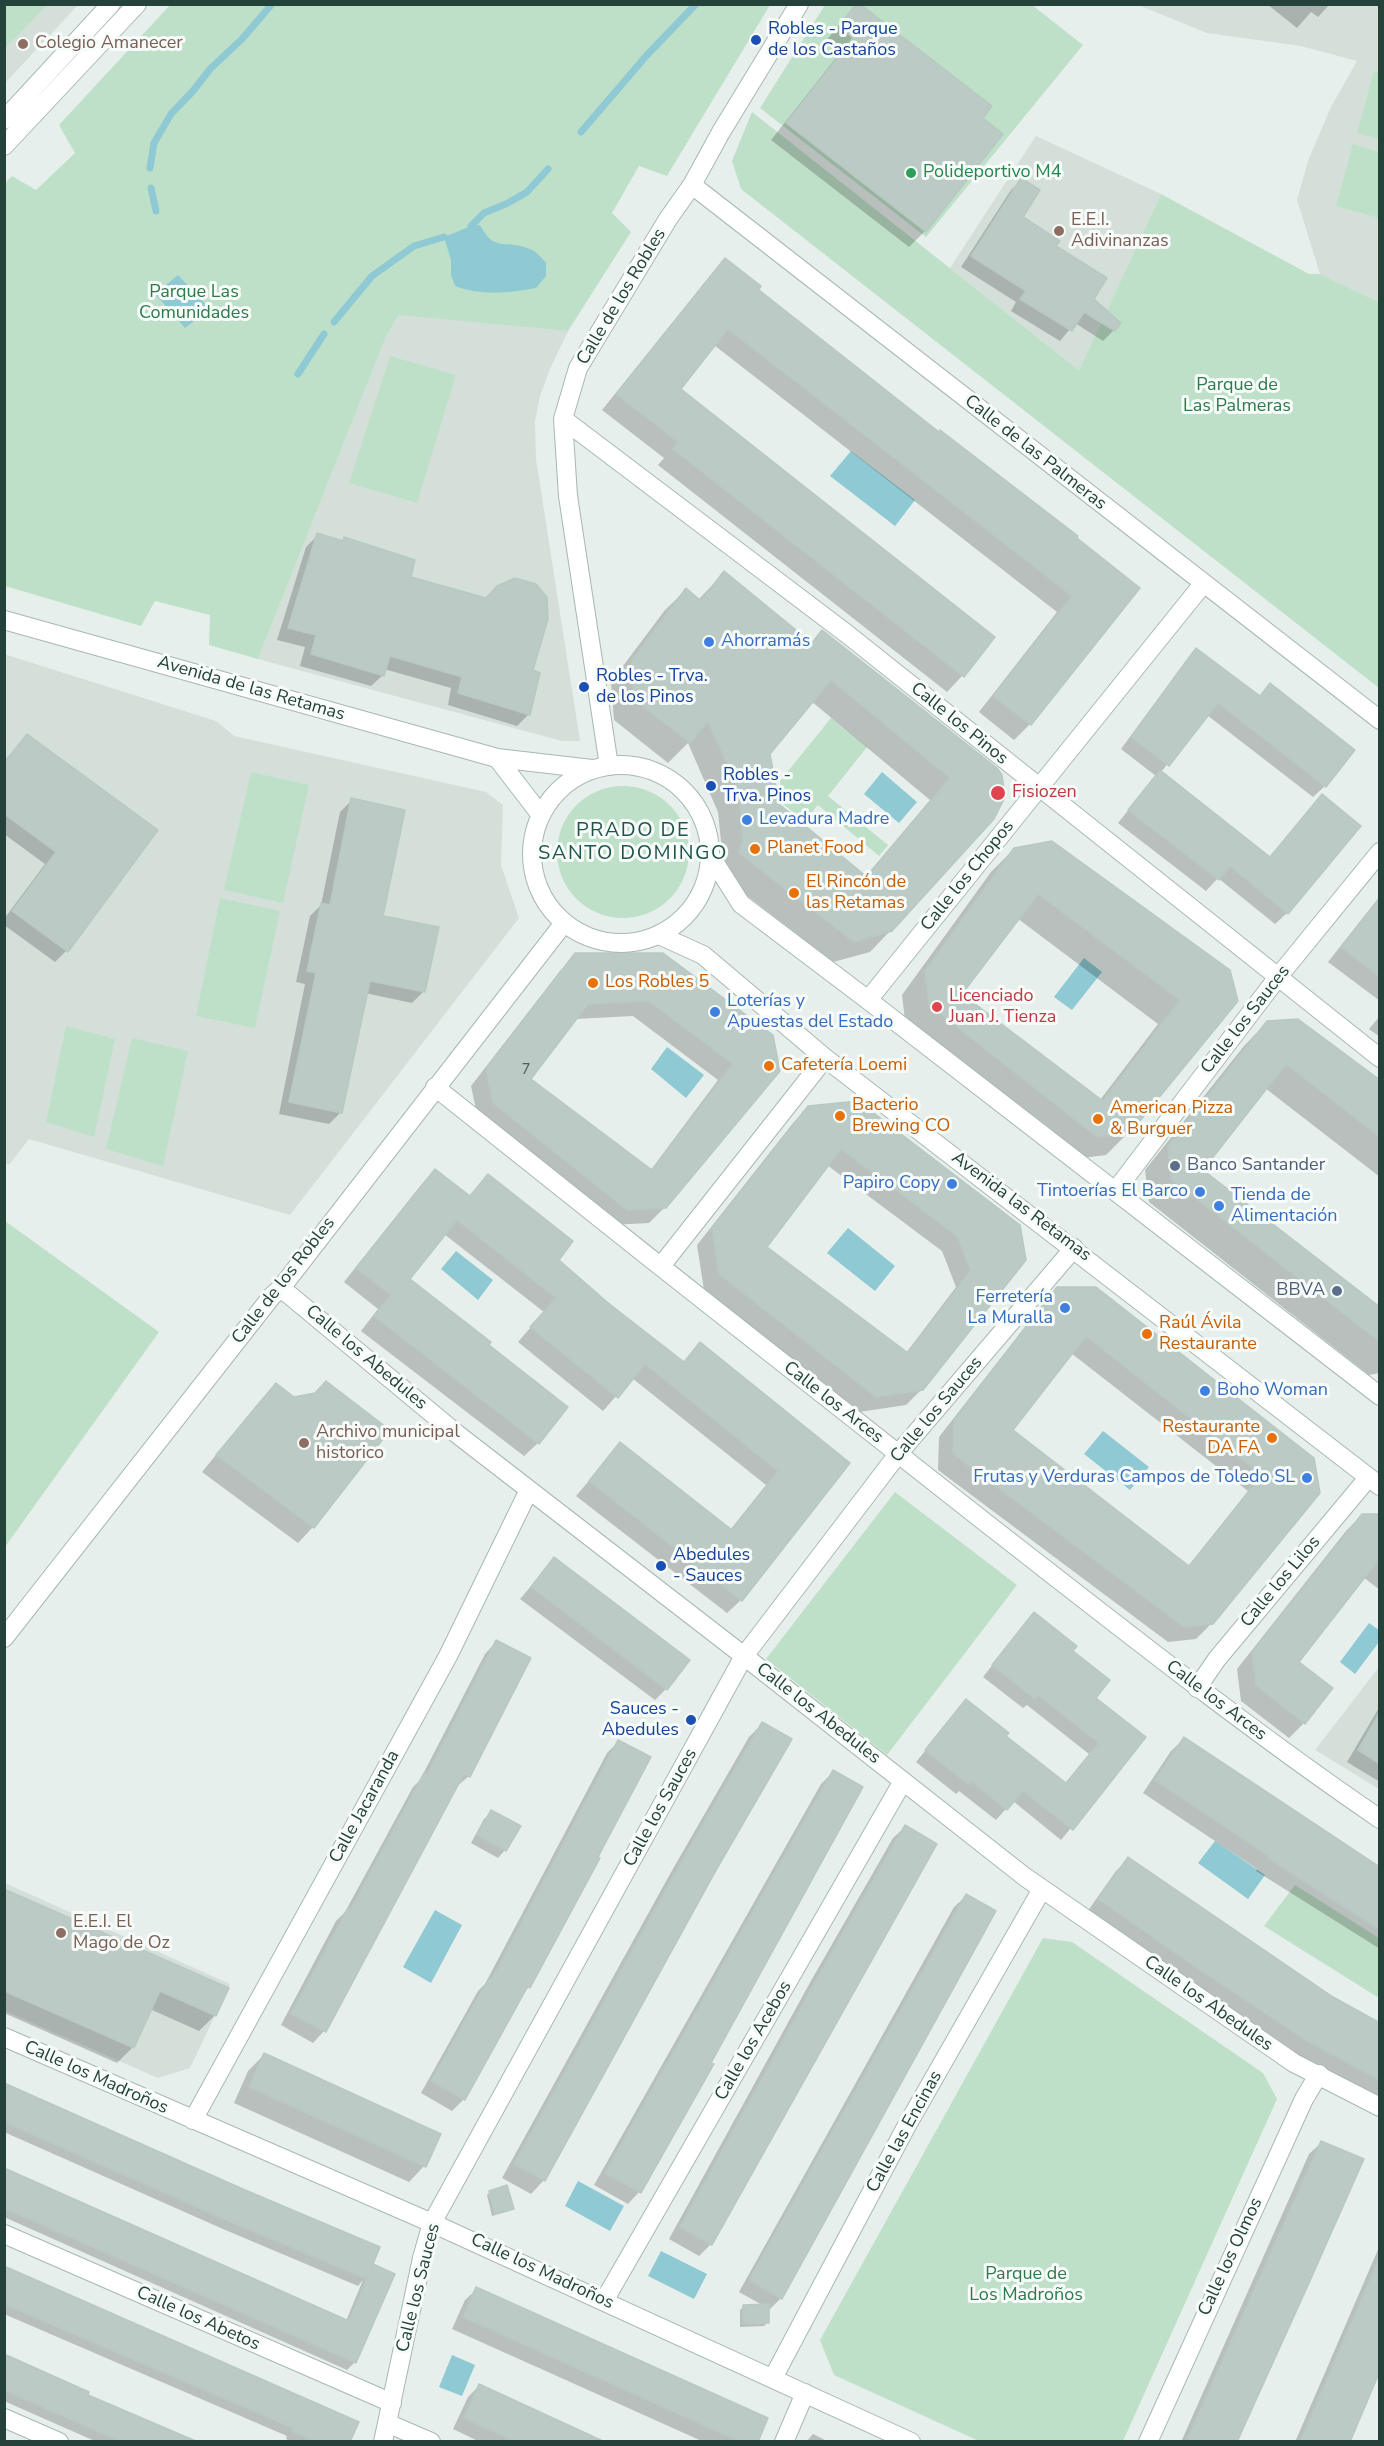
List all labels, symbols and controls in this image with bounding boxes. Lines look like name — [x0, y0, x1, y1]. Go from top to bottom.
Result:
place label: Robles - Parque de los Castaños — [768, 19, 898, 62]
place label: Colegio Amanecer — [35, 33, 183, 55]
marker: Robles - Parque de los Castaños — [749, 33, 763, 47]
marker: Colegio Amanecer — [16, 37, 30, 51]
place label: Polideportivo M4 — [923, 162, 1061, 184]
marker: Polideportivo M4 — [904, 166, 918, 180]
place label: E.E.I. Adivinanzas — [1071, 210, 1169, 252]
marker: E.E.I. Adivinanzas — [1052, 224, 1066, 238]
street label: Calle de los Robles — [573, 225, 671, 369]
park label: Parque Las Comunidades — [139, 282, 249, 324]
park label: Parque de Las Palmeras — [1183, 375, 1291, 418]
street label: Calle de las Palmeras — [960, 391, 1110, 515]
place label: Ahorramás — [721, 631, 810, 653]
marker: Ahorramás — [702, 635, 716, 649]
street label: Avenida de las Retamas — [155, 652, 347, 726]
place label: Robles - Trva. de los Pinos — [596, 666, 708, 708]
street label: Calle los Pinos — [906, 678, 1012, 770]
marker: Robles - Trva. de los Pinos — [577, 680, 591, 694]
place label: Robles - Trva. Pinos — [723, 765, 811, 808]
marker: Robles - Trva. Pinos — [704, 779, 718, 793]
place label: Fisiozen — [1012, 782, 1077, 804]
marker: Fisiozen — [989, 784, 1007, 802]
place label: Levadura Madre — [759, 809, 889, 831]
marker: Levadura Madre — [740, 813, 754, 827]
street label: Calle los Chopos — [917, 816, 1019, 936]
district label: PRADO DE SANTO DOMINGO — [538, 819, 728, 866]
place label: Planet Food — [767, 838, 864, 860]
marker: Planet Food — [748, 842, 762, 856]
place label: El Rincón de las Retamas — [806, 872, 906, 914]
marker: El Rincón de las Retamas — [787, 886, 801, 900]
street label: Calle los Sauces — [1197, 961, 1295, 1079]
place label: Los Robles 5 — [605, 972, 709, 994]
marker: Los Robles 5 — [586, 976, 600, 990]
place label: Licenciado Juan J. Tienza — [949, 986, 1056, 1028]
place label: Loterías y Apuestas del Estado — [727, 991, 893, 1034]
marker: Licenciado Juan J. Tienza — [930, 1000, 944, 1014]
marker: Loterías y Apuestas del Estado — [708, 1005, 722, 1019]
place label: Cafetería Loemi — [781, 1055, 907, 1077]
marker: Cafetería Loemi — [762, 1059, 776, 1073]
house number: 7 — [522, 1061, 530, 1079]
place label: Bacterio Brewing CO — [852, 1095, 950, 1138]
place label: American Pizza & Burguer — [1110, 1098, 1233, 1140]
marker: Bacterio Brewing CO — [833, 1109, 847, 1123]
marker: American Pizza & Burguer — [1091, 1112, 1105, 1126]
street label: Avenida las Retamas — [947, 1147, 1095, 1267]
place label: Banco Santander — [1187, 1155, 1325, 1177]
marker: Banco Santander — [1168, 1159, 1182, 1173]
place label: Papiro Copy — [843, 1173, 940, 1195]
marker: Papiro Copy — [945, 1177, 959, 1191]
place label: Tintoerías El Barco — [1037, 1181, 1188, 1203]
marker: Tintoerías El Barco — [1193, 1185, 1207, 1199]
place label: Tienda de Alimentación — [1231, 1185, 1337, 1228]
marker: Tienda de Alimentación — [1212, 1199, 1226, 1213]
street label: Calle de los Robles — [228, 1213, 340, 1349]
place label: BBVA — [1276, 1280, 1325, 1302]
marker: BBVA — [1330, 1284, 1344, 1298]
place label: Ferretería La Muralla — [967, 1287, 1053, 1330]
street label: Calle los Abedules — [301, 1301, 431, 1415]
marker: Ferretería La Muralla — [1058, 1301, 1072, 1315]
place label: Raúl Ávila Restaurante — [1159, 1313, 1257, 1356]
marker: Raúl Ávila Restaurante — [1140, 1327, 1154, 1341]
street label: Calle los Sauces — [886, 1353, 988, 1467]
street label: Calle los Arces — [779, 1357, 887, 1449]
place label: Boho Woman — [1217, 1380, 1328, 1402]
marker: Boho Woman — [1198, 1384, 1212, 1398]
place label: Restaurante DA FA — [1162, 1417, 1260, 1460]
place label: Archivo municipal historico — [316, 1422, 460, 1464]
marker: Restaurante DA FA — [1265, 1431, 1279, 1445]
marker: Archivo municipal historico — [297, 1436, 311, 1450]
place label: Frutas y Verduras Campos de Toledo SL — [973, 1467, 1295, 1489]
marker: Frutas y Verduras Campos de Toledo SL — [1300, 1471, 1314, 1485]
street label: Calle los Lilos — [1237, 1532, 1325, 1632]
place label: Abedules - Sauces — [673, 1545, 750, 1588]
marker: Abedules - Sauces — [654, 1559, 668, 1573]
street label: Calle los Arces — [1161, 1656, 1271, 1746]
street label: Calle los Abedules — [751, 1659, 885, 1769]
place label: Sauces - Abedules — [602, 1699, 679, 1742]
marker: Sauces - Abedules — [684, 1713, 698, 1727]
street label: Calle los Sauces — [620, 1745, 702, 1871]
street label: Calle Jacaranda — [325, 1747, 405, 1867]
place label: E.E.I. El Mago de Oz — [73, 1912, 170, 1954]
marker: E.E.I. El Mago de Oz — [54, 1926, 68, 1940]
street label: Calle los Abedules — [1140, 1952, 1276, 2056]
street label: Calle los Acebos — [711, 1977, 797, 2105]
street label: Calle los Madroños — [21, 2037, 171, 2119]
street label: Calle las Encinas — [863, 2067, 947, 2197]
street label: Calle los Olmos — [1194, 2194, 1268, 2320]
street label: Calle los Sauces — [393, 2221, 445, 2355]
street label: Calle los Madroños — [467, 2229, 617, 2315]
park label: Parque de Los Madroños — [969, 2264, 1083, 2306]
street label: Calle los Abetos — [133, 2282, 263, 2356]

